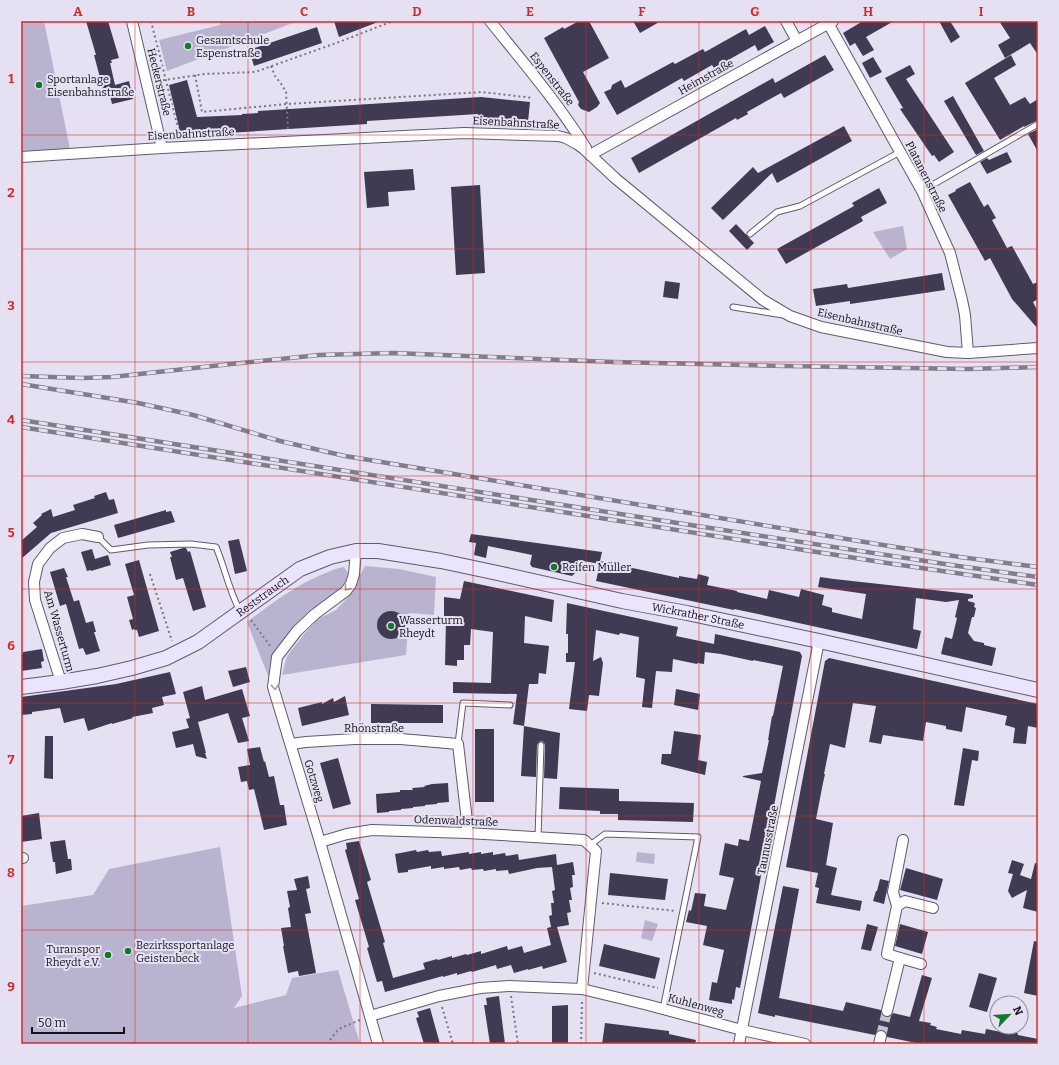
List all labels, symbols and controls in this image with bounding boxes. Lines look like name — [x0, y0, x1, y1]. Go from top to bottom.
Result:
text: A — [73, 4, 83, 19]
text: B — [187, 4, 195, 19]
text: C — [300, 4, 308, 19]
text: D — [412, 4, 422, 19]
text: E — [526, 4, 534, 19]
text: F — [638, 4, 646, 19]
text: G — [750, 4, 760, 19]
text: H — [863, 4, 873, 19]
text: I — [979, 4, 984, 19]
place label: Gesamtschule Espenstraße — [196, 34, 269, 60]
marker: Gesamtschule Espenstraße — [183, 41, 193, 51]
street label: Heckerstraße — [144, 47, 174, 117]
street label: Espenstraße — [527, 50, 577, 108]
street label: Heimstraße — [676, 56, 736, 98]
text: 1 — [8, 71, 14, 86]
place label: Sportanlage Eisenbahnstraße — [47, 73, 134, 99]
marker: Sportanlage Eisenbahnstraße — [34, 80, 44, 90]
street label: Eisenbahnstraße — [472, 114, 560, 132]
street label: Eisenbahnstraße — [147, 125, 235, 143]
street label: Platanenstraße — [902, 139, 950, 215]
text: 2 — [7, 185, 15, 200]
text: 3 — [7, 298, 15, 313]
street label: Eisenbahnstraße — [816, 306, 904, 338]
text: 4 — [7, 412, 15, 427]
text: 5 — [7, 525, 15, 540]
place label: Reifen Müller — [562, 561, 631, 574]
marker: Reifen Müller — [549, 562, 559, 572]
street label: Reststrauch — [234, 573, 291, 619]
one-way arrow — [345, 583, 352, 590]
street label: Am Wasserturm — [41, 589, 77, 674]
street label: Wickrather Straße — [651, 600, 745, 631]
place label: Wasserturm Rheydt — [399, 614, 463, 640]
marker: Wasserturm Rheydt — [386, 621, 396, 631]
text: 6 — [7, 638, 15, 653]
one-way arrow — [270, 684, 279, 691]
street label: Rhönstraße — [344, 722, 404, 735]
text: 7 — [8, 752, 15, 767]
street label: Gotzweg — [301, 758, 327, 804]
street label: Taunusstraße — [755, 804, 781, 876]
street label: Odenwaldstraße — [414, 813, 498, 829]
text: 8 — [7, 865, 15, 880]
place label: Bezirkssportanlage Geistenbeck — [136, 939, 234, 965]
place label: Turanspor Rheydt e.V. — [46, 943, 100, 969]
marker: Bezirkssportanlage Geistenbeck — [123, 946, 133, 956]
marker: Turanspor Rheydt e.V. — [103, 950, 113, 960]
text: 9 — [7, 979, 15, 994]
street label: Kuhlenweg — [666, 991, 726, 1019]
north arrow — [989, 995, 1029, 1035]
text: N — [1010, 1004, 1026, 1018]
scale bar — [32, 1009, 124, 1035]
text: 50 m — [38, 1016, 67, 1030]

